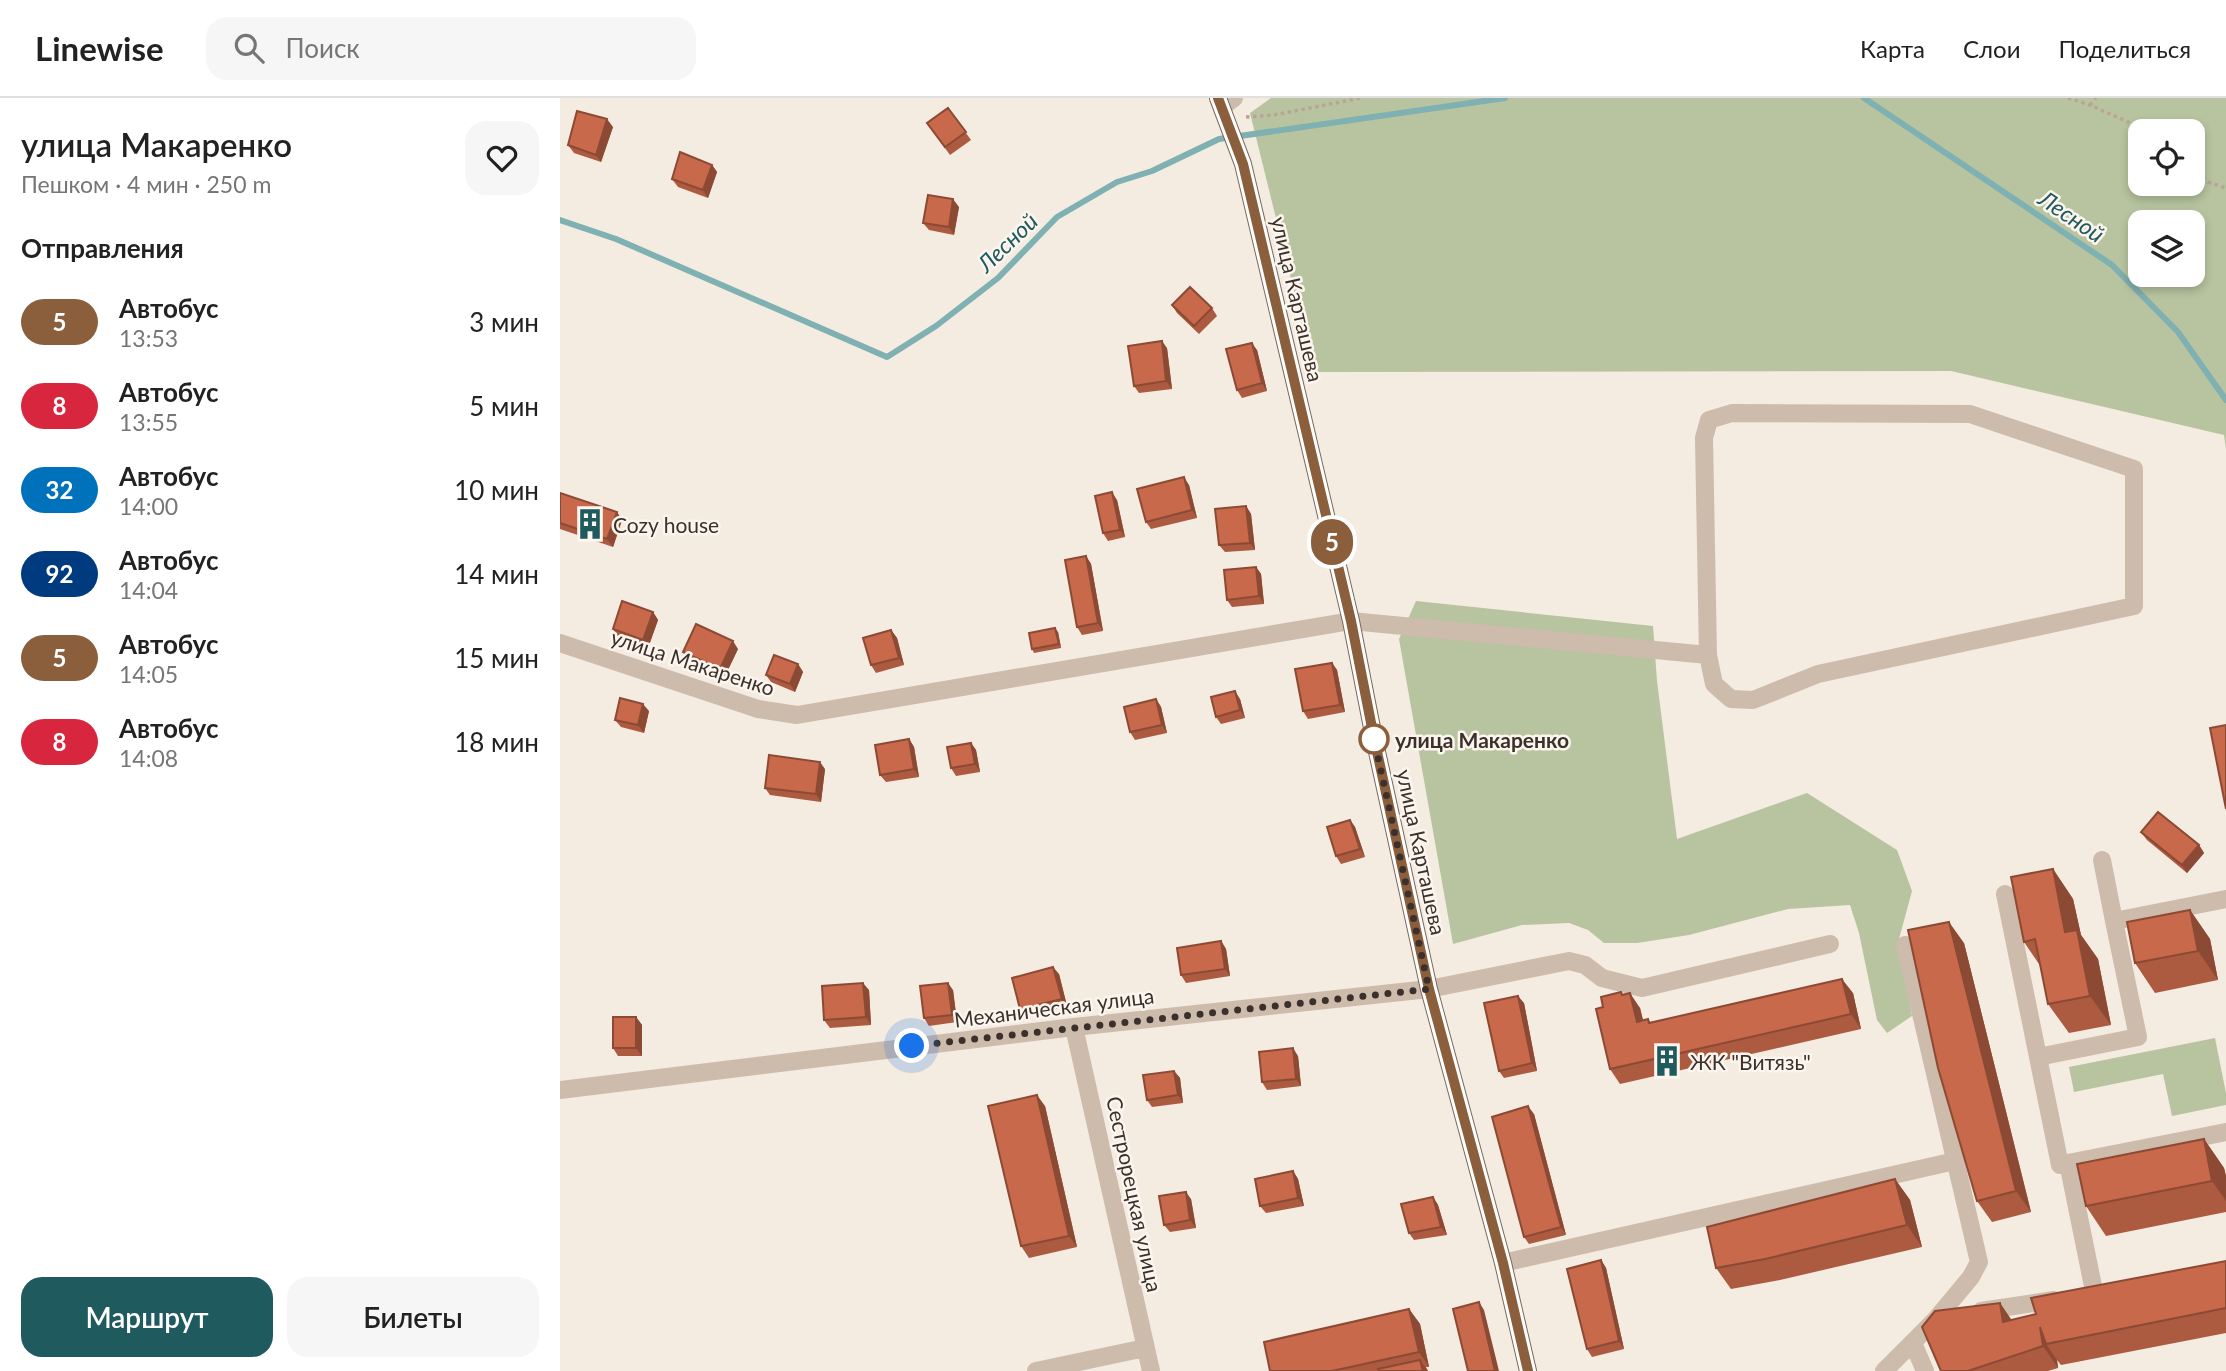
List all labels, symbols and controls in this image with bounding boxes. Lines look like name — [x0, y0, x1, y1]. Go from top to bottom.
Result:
search box — [206, 17, 696, 80]
text: Linewise — [35, 28, 164, 68]
icon: search — [230, 29, 268, 67]
text: Поиск — [286, 32, 360, 64]
text: Карта — [1860, 34, 1925, 63]
text: Слои — [1963, 34, 2020, 63]
text: Поделиться — [2058, 34, 2191, 63]
map controls — [2128, 119, 2205, 287]
button: locate — [2128, 119, 2205, 196]
button: heart — [465, 121, 539, 195]
text: улица Макаренко — [21, 124, 292, 164]
text: Пешком · 4 мин · 250 m — [21, 170, 271, 198]
water label: Лесной — [2033, 183, 2110, 248]
water label: Лесной — [970, 207, 1043, 278]
button: layers — [2128, 210, 2205, 287]
street label: улица Карташева — [1267, 214, 1329, 384]
text: Отправления — [21, 232, 184, 264]
text: Автобус — [119, 292, 218, 324]
text: 3 мин — [469, 306, 539, 338]
text: 5 — [53, 307, 66, 336]
text: 13:53 — [119, 324, 178, 352]
text: Автобус — [119, 376, 218, 408]
text: 5 мин — [469, 390, 539, 422]
text: 8 — [53, 391, 66, 420]
text: 13:55 — [119, 408, 178, 436]
text: Автобус — [119, 460, 218, 492]
text: 10 мин — [454, 474, 539, 506]
text: 32 — [46, 475, 73, 504]
text: 14:00 — [119, 492, 178, 520]
building icon: Cozy house — [573, 507, 607, 541]
place label: Cozy house — [613, 512, 719, 537]
line badge: 5 — [1309, 519, 1355, 565]
text: 5 — [1325, 527, 1339, 556]
text: Автобус — [119, 544, 218, 576]
text: 14 мин — [454, 558, 539, 590]
text: 92 — [46, 559, 73, 588]
text: 14:04 — [119, 576, 178, 604]
street label: улица Макаренко — [608, 624, 778, 700]
text: Автобус — [119, 628, 218, 660]
text: 15 мин — [454, 642, 539, 674]
text: 5 — [53, 643, 66, 672]
text: 14:05 — [119, 660, 178, 688]
text: Автобус — [119, 712, 218, 744]
marker: улица Макаренко — [1359, 724, 1389, 754]
text: 18 мин — [454, 726, 539, 758]
text: 8 — [53, 727, 66, 756]
place label: улица Макаренко — [1395, 727, 1569, 752]
text: 14:08 — [119, 744, 178, 772]
street label: улица Карташева — [1392, 767, 1452, 937]
street label: Механическая улица — [953, 982, 1155, 1032]
your location — [894, 1028, 929, 1063]
building icon: ЖК "Витязь" — [1650, 1044, 1684, 1078]
place label: ЖК "Витязь" — [1690, 1049, 1811, 1074]
street label: Сестрорецкая улица — [1102, 1094, 1168, 1294]
button: Маршрут — [21, 1277, 273, 1357]
button: Билеты — [287, 1277, 539, 1357]

